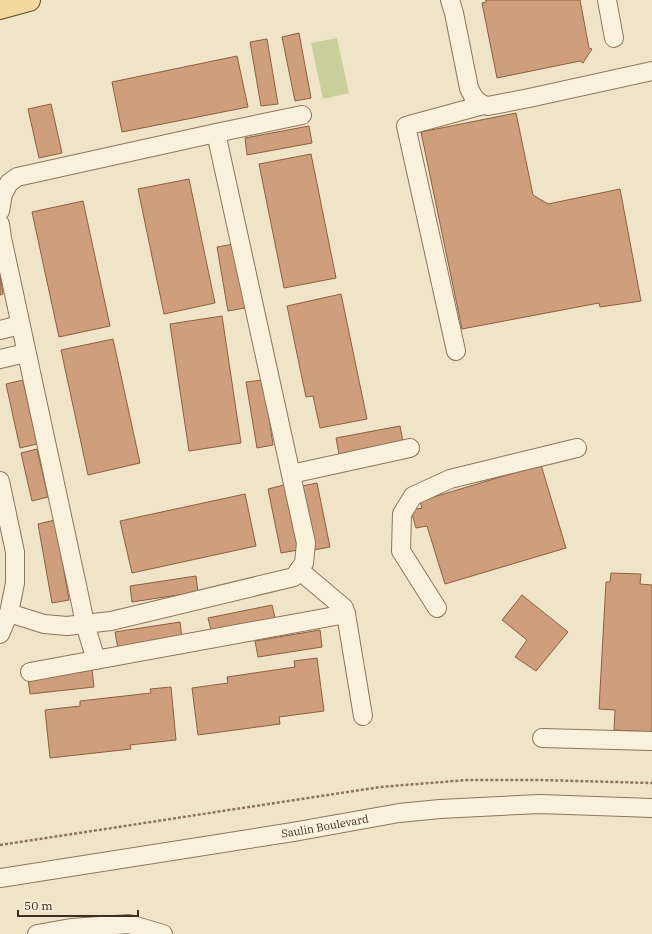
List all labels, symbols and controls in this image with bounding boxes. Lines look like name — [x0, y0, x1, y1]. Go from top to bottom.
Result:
street label: Saulin Boulevard — [280, 812, 370, 841]
scale bar — [18, 892, 138, 918]
text: 50 m — [24, 898, 53, 913]

